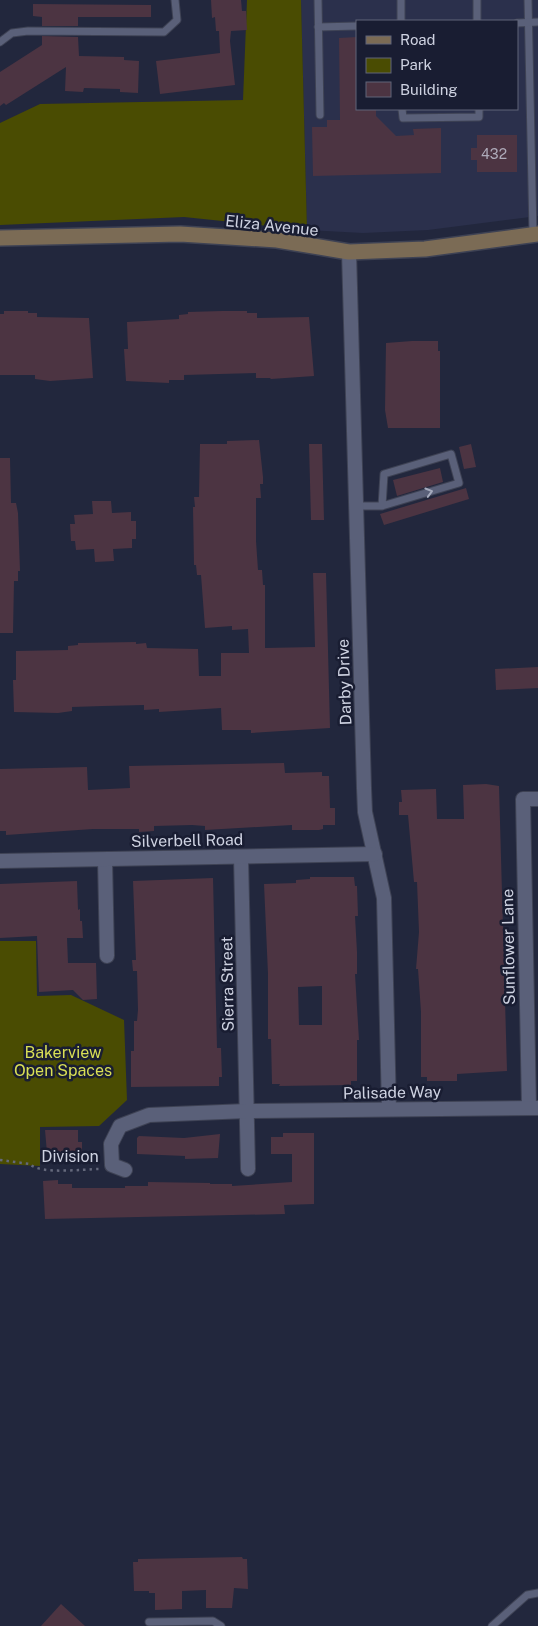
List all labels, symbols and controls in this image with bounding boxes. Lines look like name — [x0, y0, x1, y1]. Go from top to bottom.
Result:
legend — [356, 20, 518, 110]
text: Road — [400, 31, 436, 48]
text: Park — [400, 56, 432, 73]
text: Building — [400, 81, 458, 98]
house number: 432 — [481, 146, 507, 162]
street label: Eliza Avenue — [224, 211, 320, 240]
one-way arrow — [424, 487, 433, 498]
street label: Darby Drive — [333, 639, 356, 725]
street label: Silverbell Road — [131, 830, 243, 851]
street label: Sunflower Lane — [498, 889, 519, 1005]
street label: Sierra Street — [217, 936, 238, 1032]
park label: Bakerview Open Spaces — [14, 1043, 112, 1080]
street label: Palisade Way — [343, 1082, 442, 1103]
street label: Division — [41, 1147, 99, 1166]

